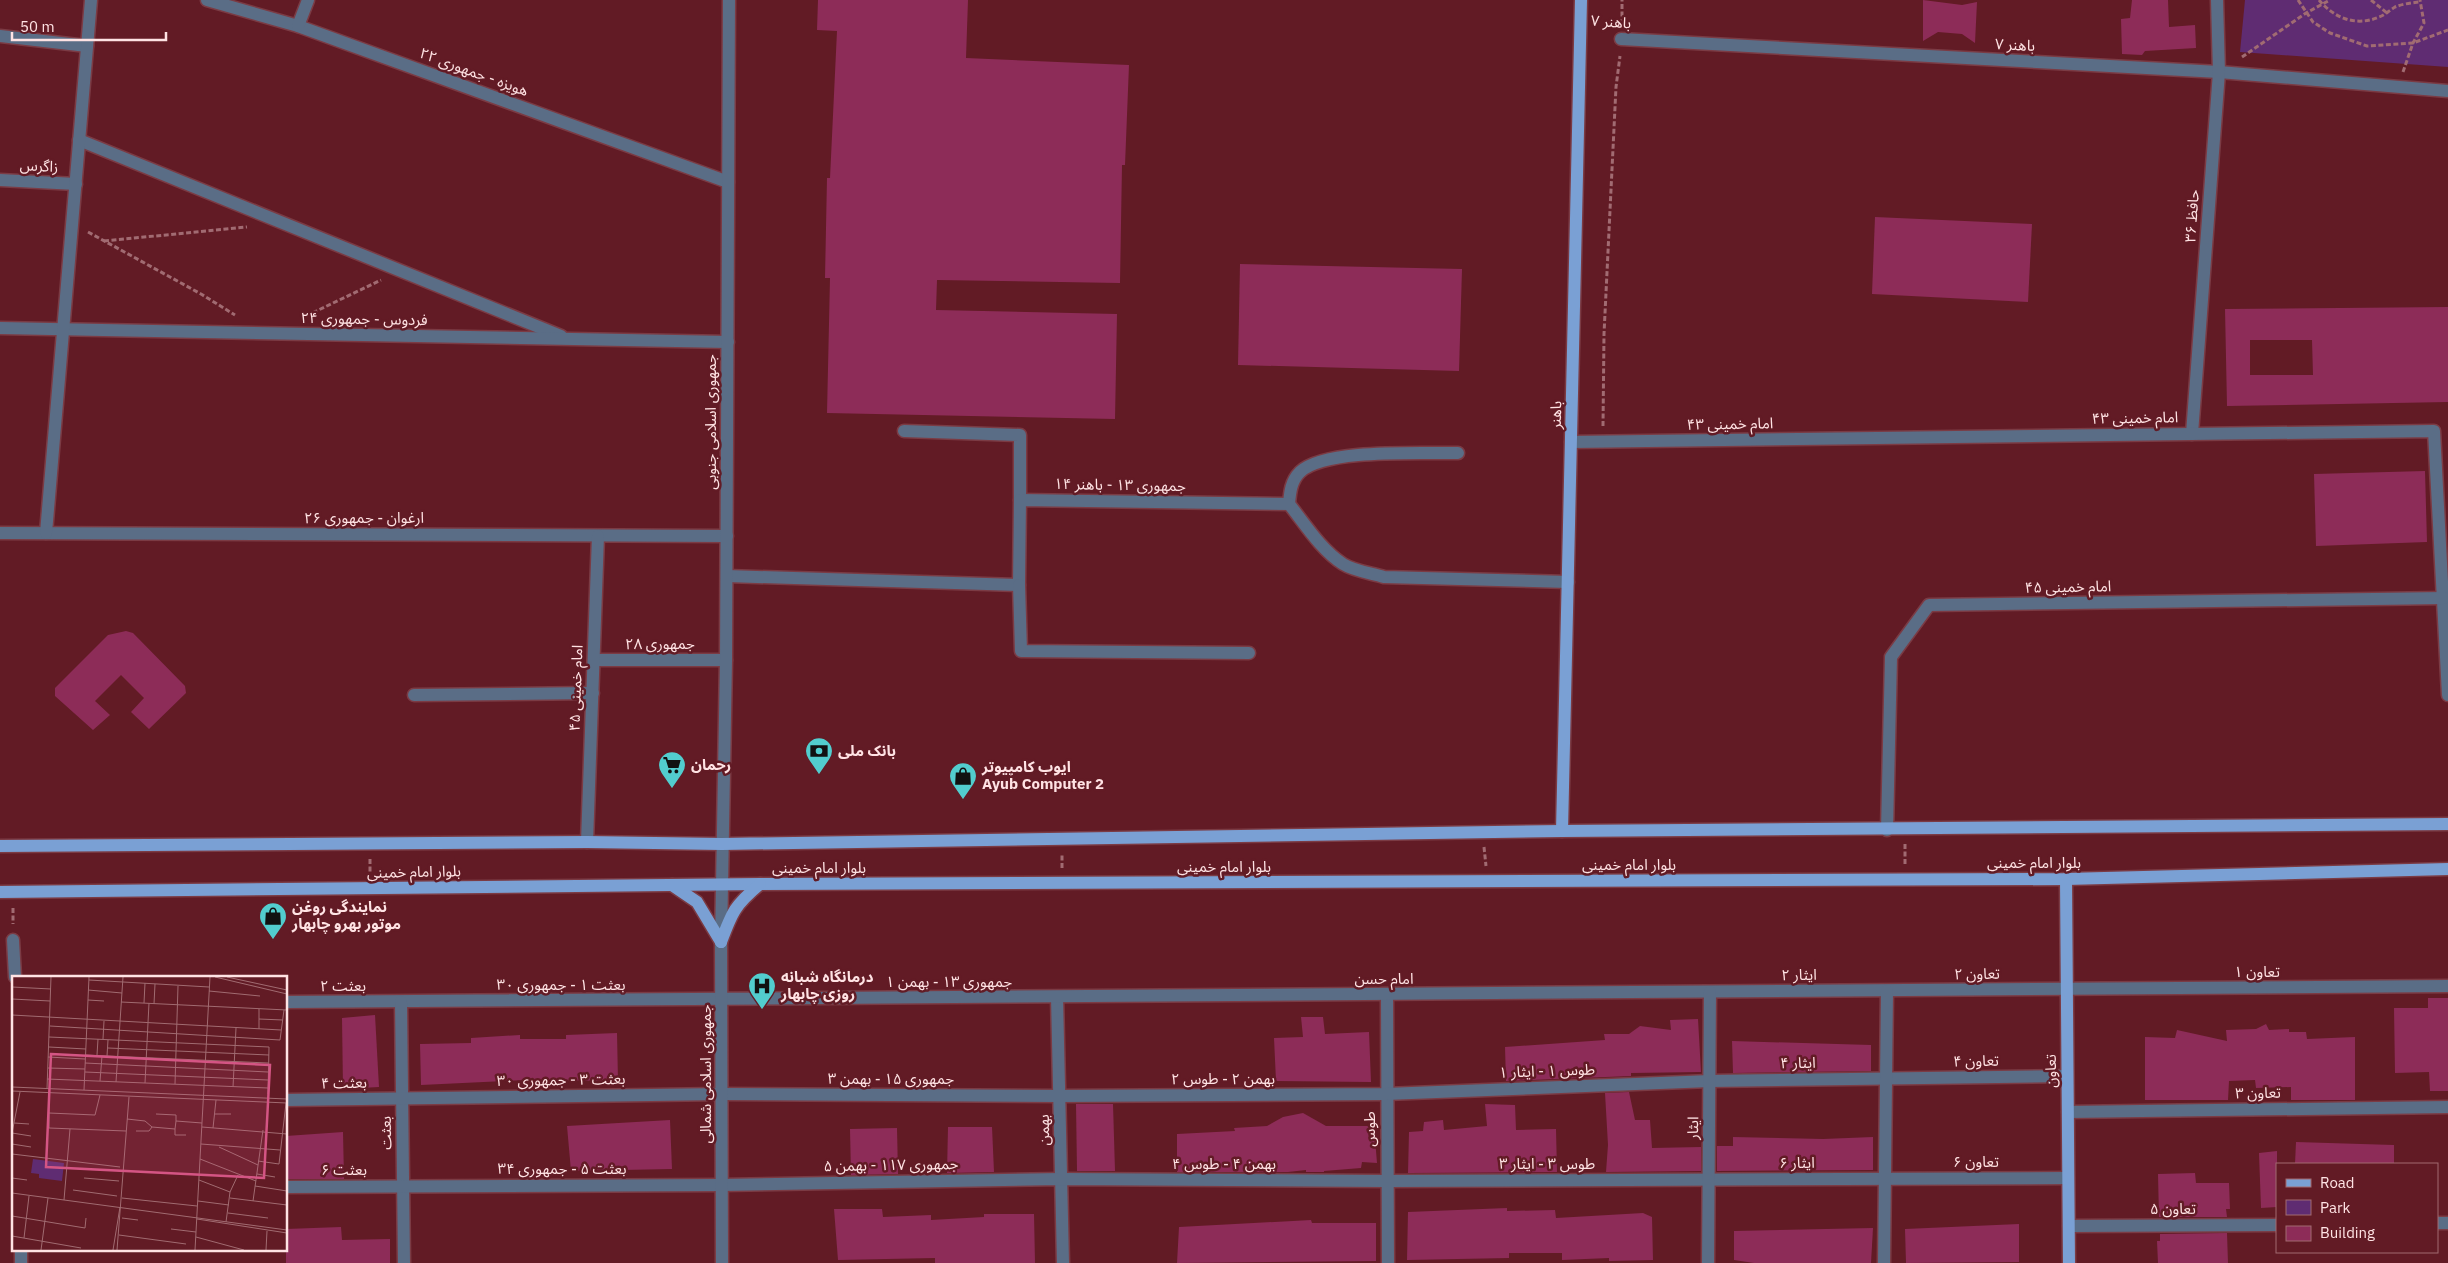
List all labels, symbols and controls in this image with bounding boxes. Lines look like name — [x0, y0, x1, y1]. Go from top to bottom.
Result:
scale bar — [12, 10, 166, 42]
street label: باهنر ۷ — [1590, 11, 1632, 32]
text: 50 m — [20, 17, 55, 36]
street label: باهنر ۷ — [1994, 34, 2036, 55]
street label: هویزه - جمهوری ۲۲ — [417, 43, 531, 100]
street label: زاگرس — [19, 155, 59, 176]
street label: حافظ ۳۶ — [2180, 189, 2203, 243]
street label: فردوس - جمهوری ۲۴ — [300, 308, 428, 329]
street label: جمهوری اسلامی جنوبی — [701, 354, 720, 490]
street label: باهنر — [1546, 401, 1565, 430]
street label: امام خمینی ۴۳ — [2092, 407, 2178, 430]
street label: امام خمینی ۴۳ — [1687, 413, 1773, 436]
street label: جمهوری ۱۳ - باهنر ۱۴ — [1054, 474, 1186, 495]
street label: ارغوان - جمهوری ۲۶ — [304, 508, 424, 527]
street label: امام خمینی ۴۵ — [2025, 576, 2111, 599]
street label: جمهوری ۲۸ — [625, 634, 695, 653]
street label: امام خمینی ۴۵ — [564, 644, 589, 732]
bank icon: بانک ملی — [804, 736, 834, 775]
place label: بانک ملی — [838, 741, 896, 760]
supermarket icon: رحمان — [657, 750, 687, 789]
place label: رحمان — [691, 755, 731, 774]
place label: ایوب کامپیوتر Ayub Computer 2 — [981, 757, 1104, 793]
shop icon: ایوب کامپیوتر Ayub Computer 2 — [948, 761, 978, 800]
street label: بلوار امام خمینی — [1987, 853, 2081, 874]
street label: بلوار امام خمینی — [1582, 855, 1676, 876]
street label: بلوار امام خمینی — [1177, 857, 1271, 878]
street label: بلوار امام خمینی — [772, 858, 866, 879]
street label: بلوار امام خمینی — [367, 861, 461, 884]
place label: نمایندگی روغن موتور بهرو چابهار — [291, 897, 401, 934]
shop icon: نمایندگی روغن موتور بهرو چابهار — [258, 901, 288, 940]
street label: تعاون ۱ — [2234, 962, 2280, 981]
street label: تعاون ۲ — [1954, 964, 2000, 983]
street label: ایثار ۲ — [1781, 965, 1817, 984]
place label: درمانگاه شبانه روزی چابهار — [780, 967, 874, 1004]
street label: امام حسن — [1354, 969, 1414, 990]
hospital icon: درمانگاه شبانه روزی چابهار — [747, 971, 777, 1010]
street label: جمهوری ۱۳ - بهمن ۱ — [886, 972, 1012, 991]
street label: بعثت ۱ - جمهوری ۳۰ — [497, 975, 625, 994]
inset map — [12, 976, 288, 1250]
street label: بعثت ۲ — [320, 976, 366, 995]
street label: جمهوری اسلامی شمالی — [696, 1004, 715, 1144]
street label: تعاون ۴ — [1953, 1051, 1999, 1070]
street label: ایثار ۴ — [1780, 1053, 1816, 1072]
street label: تعاون — [2041, 1054, 2060, 1088]
street label: طوس ۱ - ایثار ۱ — [1499, 1059, 1595, 1082]
street label: بعثت ۳ - جمهوری ۳۰ — [496, 1069, 626, 1090]
street label: جمهوری ۱۵ - بهمن ۳ — [828, 1069, 954, 1088]
street label: بهمن ۲ - طوس ۲ — [1171, 1069, 1275, 1088]
street label: بعثت ۴ — [321, 1073, 367, 1092]
street label: تعاون ۳ — [2235, 1083, 2281, 1102]
street label: طوس — [1360, 1111, 1379, 1147]
street label: بهمن — [1034, 1114, 1053, 1146]
street label: بعثت — [376, 1116, 395, 1150]
street label: ایثار — [1683, 1116, 1702, 1141]
street label: تعاون ۶ — [1953, 1152, 1999, 1171]
street label: ایثار ۶ — [1779, 1153, 1815, 1172]
street label: جمهوری ۱۱۷ - بهمن ۵ — [823, 1154, 959, 1175]
street label: بهمن ۴ - طوس ۴ — [1172, 1154, 1276, 1173]
street label: طوس ۳ - ایثار ۳ — [1499, 1154, 1595, 1173]
street label: بعثت ۵ - جمهوری ۳۴ — [498, 1159, 626, 1178]
street label: بعثت ۶ — [321, 1160, 367, 1179]
legend — [2276, 1163, 2438, 1253]
text: Road — [2320, 1173, 2355, 1192]
text: Park — [2320, 1198, 2350, 1217]
street label: تعاون ۵ — [2150, 1199, 2196, 1218]
text: Building — [2320, 1223, 2375, 1242]

